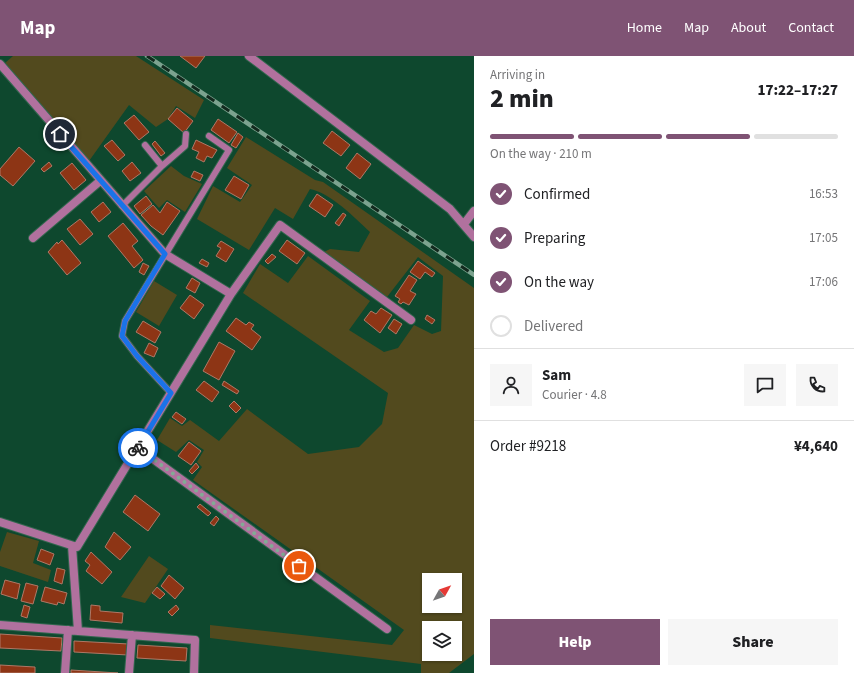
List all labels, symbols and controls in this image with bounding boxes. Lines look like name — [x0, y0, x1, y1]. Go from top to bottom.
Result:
text: Map — [20, 15, 55, 42]
text: Home — [627, 18, 662, 38]
text: Map — [684, 18, 709, 38]
text: About — [731, 18, 766, 38]
text: Contact — [788, 18, 834, 38]
text: Arriving in — [490, 66, 545, 84]
text: 2 min — [490, 80, 554, 117]
text: 17:22–17:27 — [757, 80, 838, 101]
pin — [43, 117, 77, 151]
icon: home — [49, 123, 71, 145]
text: On the way · 210 m — [490, 145, 592, 163]
icon: check — [490, 183, 512, 205]
text: Confirmed — [524, 184, 590, 205]
text: 16:53 — [809, 185, 838, 203]
icon: check — [490, 227, 512, 249]
text: Preparing — [524, 228, 585, 249]
text: 17:05 — [809, 229, 838, 247]
icon: check — [490, 271, 512, 293]
text: On the way — [524, 272, 594, 293]
text: 17:06 — [809, 273, 838, 291]
text: Delivered — [524, 316, 583, 337]
button: person — [490, 364, 532, 406]
button: chat — [744, 364, 786, 406]
button: phone — [796, 364, 838, 406]
text: Sam — [542, 365, 571, 386]
text: Courier · 4.8 — [542, 386, 607, 404]
courier — [118, 428, 158, 468]
text: Order #9218 — [490, 436, 566, 457]
text: ¥4,640 — [794, 436, 838, 457]
icon: bike — [127, 437, 149, 459]
pin — [282, 549, 316, 583]
icon: bag — [288, 555, 310, 577]
north arrow — [422, 573, 462, 613]
map controls — [422, 573, 462, 661]
button: Help — [490, 619, 660, 665]
button: Share — [668, 619, 838, 665]
button: layers — [422, 621, 462, 661]

